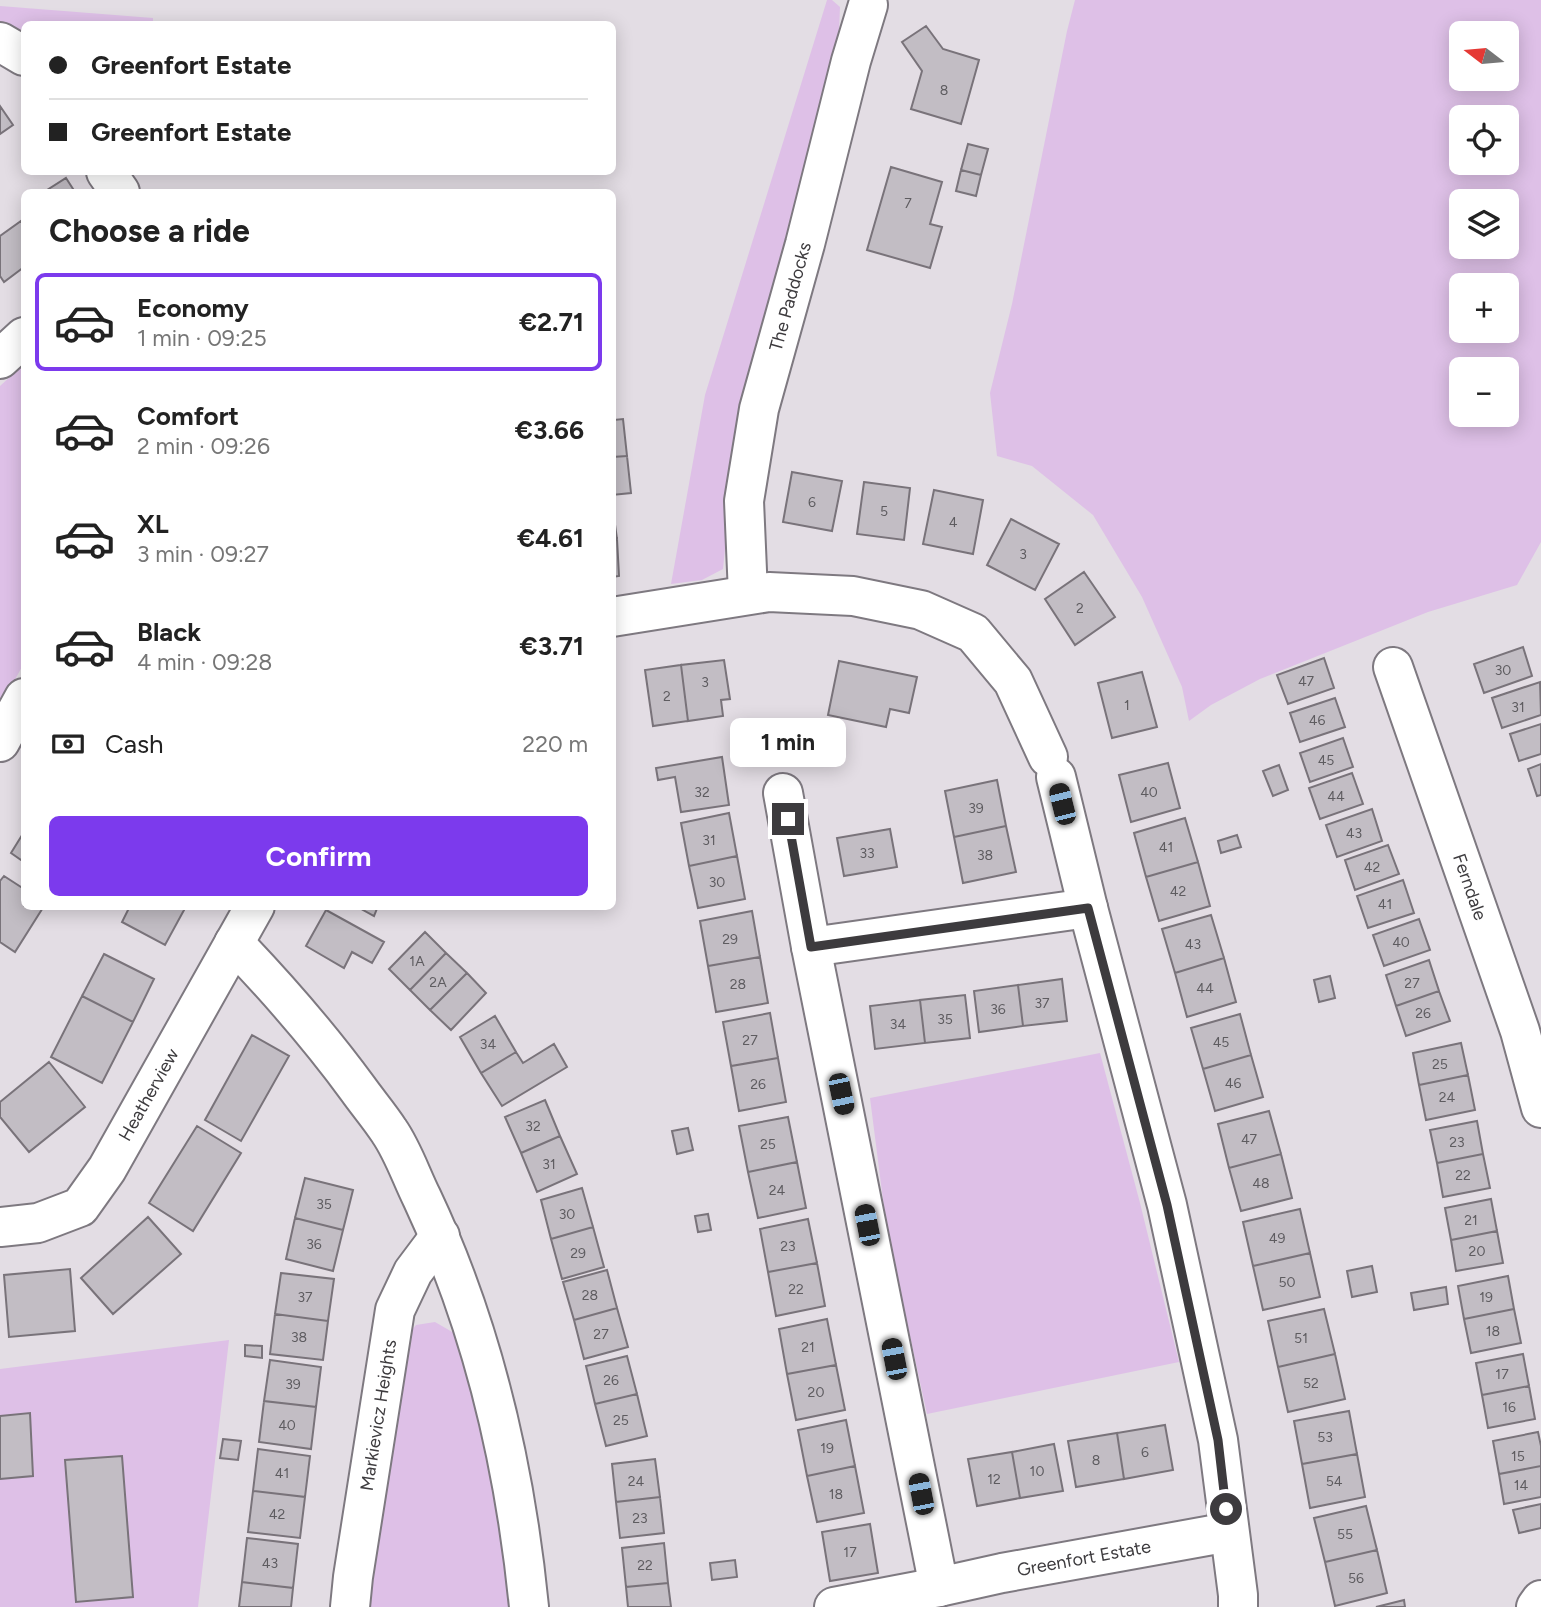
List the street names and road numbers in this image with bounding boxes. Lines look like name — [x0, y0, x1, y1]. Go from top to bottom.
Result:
street label: The Paddocks — [765, 240, 816, 354]
street label: Ferndale — [1448, 851, 1492, 923]
street label: Heatherview — [114, 1045, 184, 1145]
street label: Markievicz Heights — [356, 1338, 401, 1492]
street label: Greenfort Estate — [1015, 1535, 1153, 1581]

